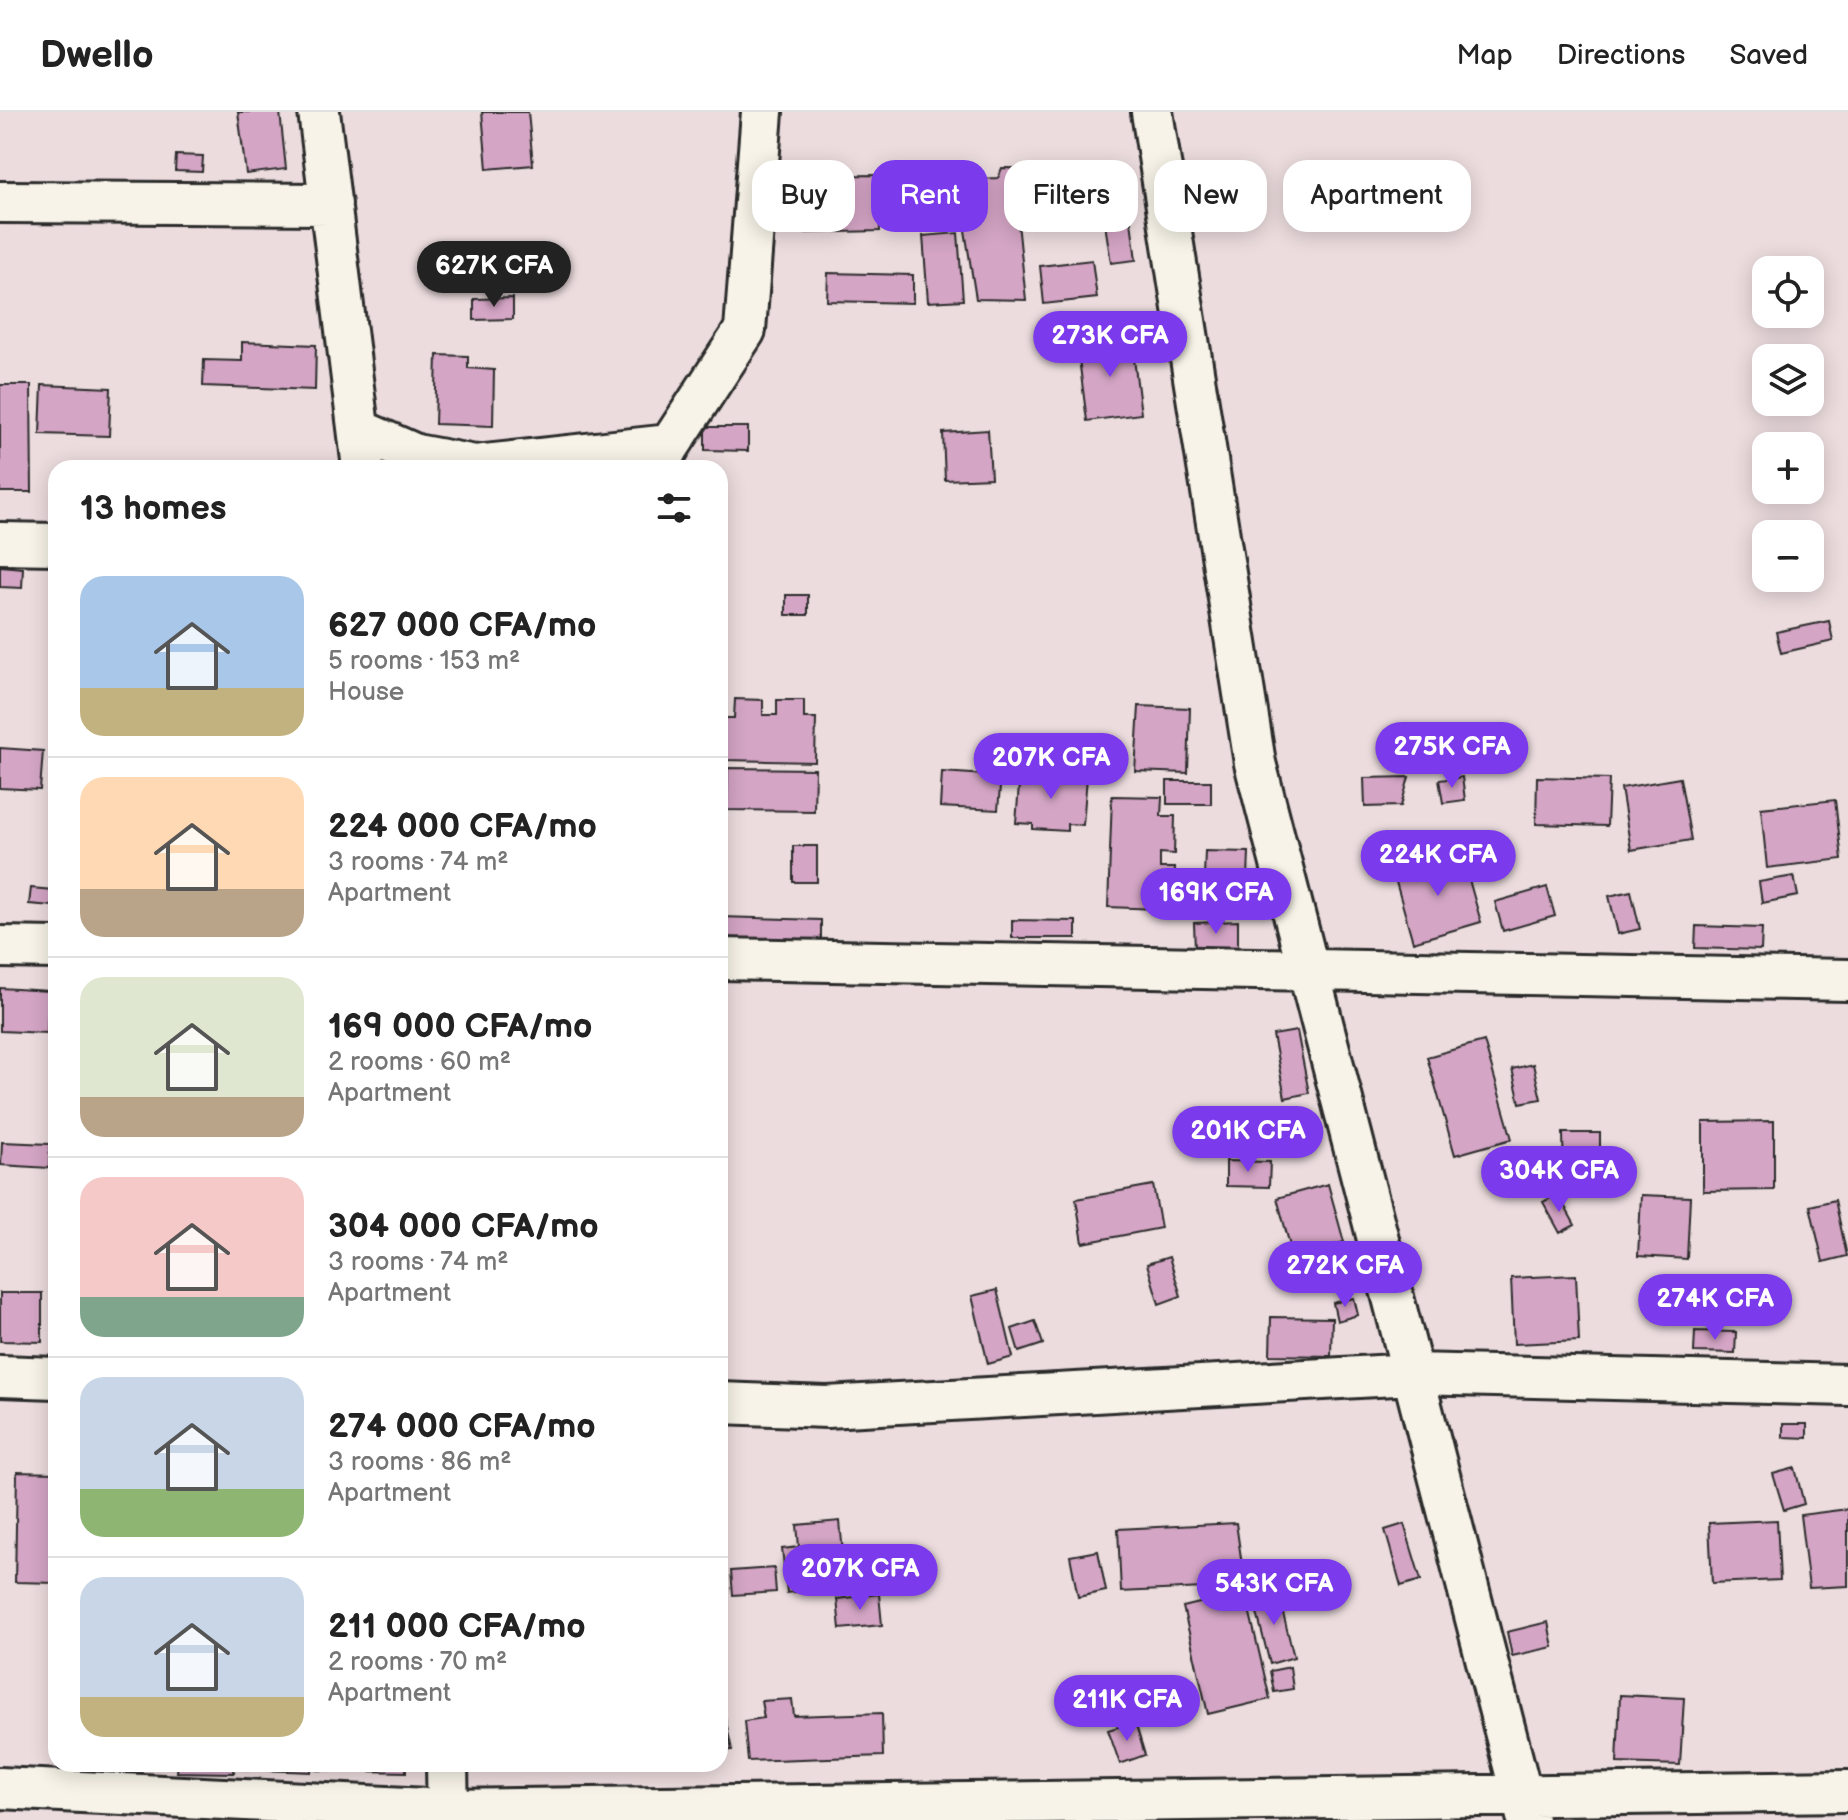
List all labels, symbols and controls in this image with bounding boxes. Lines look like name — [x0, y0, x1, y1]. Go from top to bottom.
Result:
text: Dwello — [40, 33, 154, 78]
text: Map — [1456, 39, 1513, 72]
text: Directions — [1557, 39, 1685, 72]
text: Saved — [1729, 39, 1808, 72]
chip: Buy — [752, 160, 855, 232]
chip: Rent — [871, 160, 988, 232]
chip: Filters — [1004, 160, 1138, 232]
chip: New — [1154, 160, 1267, 232]
chip: Apartment — [1283, 160, 1471, 232]
pin: 627K CFA — [411, 241, 577, 309]
text: 627K CFA — [435, 251, 553, 282]
map controls — [1752, 256, 1824, 592]
button: locate — [1752, 256, 1824, 328]
pin: 273K CFA — [1027, 311, 1193, 379]
text: 273K CFA — [1051, 321, 1169, 352]
button: layers — [1752, 344, 1824, 416]
button: + — [1752, 432, 1824, 504]
icon: filters — [652, 486, 696, 530]
text: 13 homes — [80, 488, 227, 529]
button: − — [1752, 520, 1824, 592]
text: 627 000 CFA/mo — [328, 605, 596, 646]
icon: home — [144, 608, 240, 704]
text: 5 rooms · 153 m² — [328, 646, 520, 677]
text: House — [328, 677, 404, 708]
pin: 275K CFA — [1369, 722, 1535, 790]
text: 275K CFA — [1393, 732, 1511, 763]
pin: 207K CFA — [968, 733, 1134, 801]
text: 207K CFA — [992, 743, 1110, 774]
text: 224 000 CFA/mo — [328, 806, 597, 847]
icon: home — [144, 809, 240, 905]
pin: 224K CFA — [1355, 830, 1521, 898]
text: 224K CFA — [1379, 840, 1497, 871]
text: 3 rooms · 74 m² — [328, 847, 508, 878]
pin: 169K CFA — [1133, 868, 1299, 936]
text: Apartment — [328, 878, 451, 909]
text: 169K CFA — [1158, 878, 1274, 909]
text: 169 000 CFA/mo — [328, 1006, 592, 1047]
icon: home — [144, 1009, 240, 1105]
text: 2 rooms · 60 m² — [328, 1047, 511, 1078]
text: Apartment — [328, 1078, 451, 1109]
pin: 201K CFA — [1165, 1106, 1331, 1174]
text: 201K CFA — [1190, 1116, 1306, 1147]
pin: 304K CFA — [1476, 1146, 1642, 1214]
text: 304K CFA — [1499, 1156, 1619, 1187]
text: 304 000 CFA/mo — [328, 1206, 599, 1247]
icon: home — [144, 1209, 240, 1305]
pin: 272K CFA — [1262, 1241, 1428, 1309]
text: 3 rooms · 74 m² — [328, 1247, 508, 1278]
text: 272K CFA — [1286, 1251, 1404, 1282]
pin: 274K CFA — [1632, 1274, 1798, 1342]
text: Apartment — [328, 1278, 451, 1309]
text: 274K CFA — [1656, 1284, 1774, 1315]
text: 274 000 CFA/mo — [328, 1406, 596, 1447]
icon: home — [144, 1409, 240, 1505]
text: 3 rooms · 86 m² — [328, 1447, 512, 1478]
text: Apartment — [328, 1478, 451, 1509]
pin: 207K CFA — [777, 1544, 943, 1612]
text: 207K CFA — [801, 1554, 919, 1585]
pin: 543K CFA — [1191, 1559, 1357, 1627]
text: 543K CFA — [1215, 1569, 1333, 1600]
text: 211 000 CFA/mo — [328, 1606, 586, 1647]
icon: home — [144, 1609, 240, 1705]
text: 2 rooms · 70 m² — [328, 1647, 507, 1678]
pin: 211K CFA — [1044, 1675, 1210, 1743]
text: Apartment — [328, 1678, 451, 1709]
text: 211K CFA — [1072, 1685, 1182, 1716]

